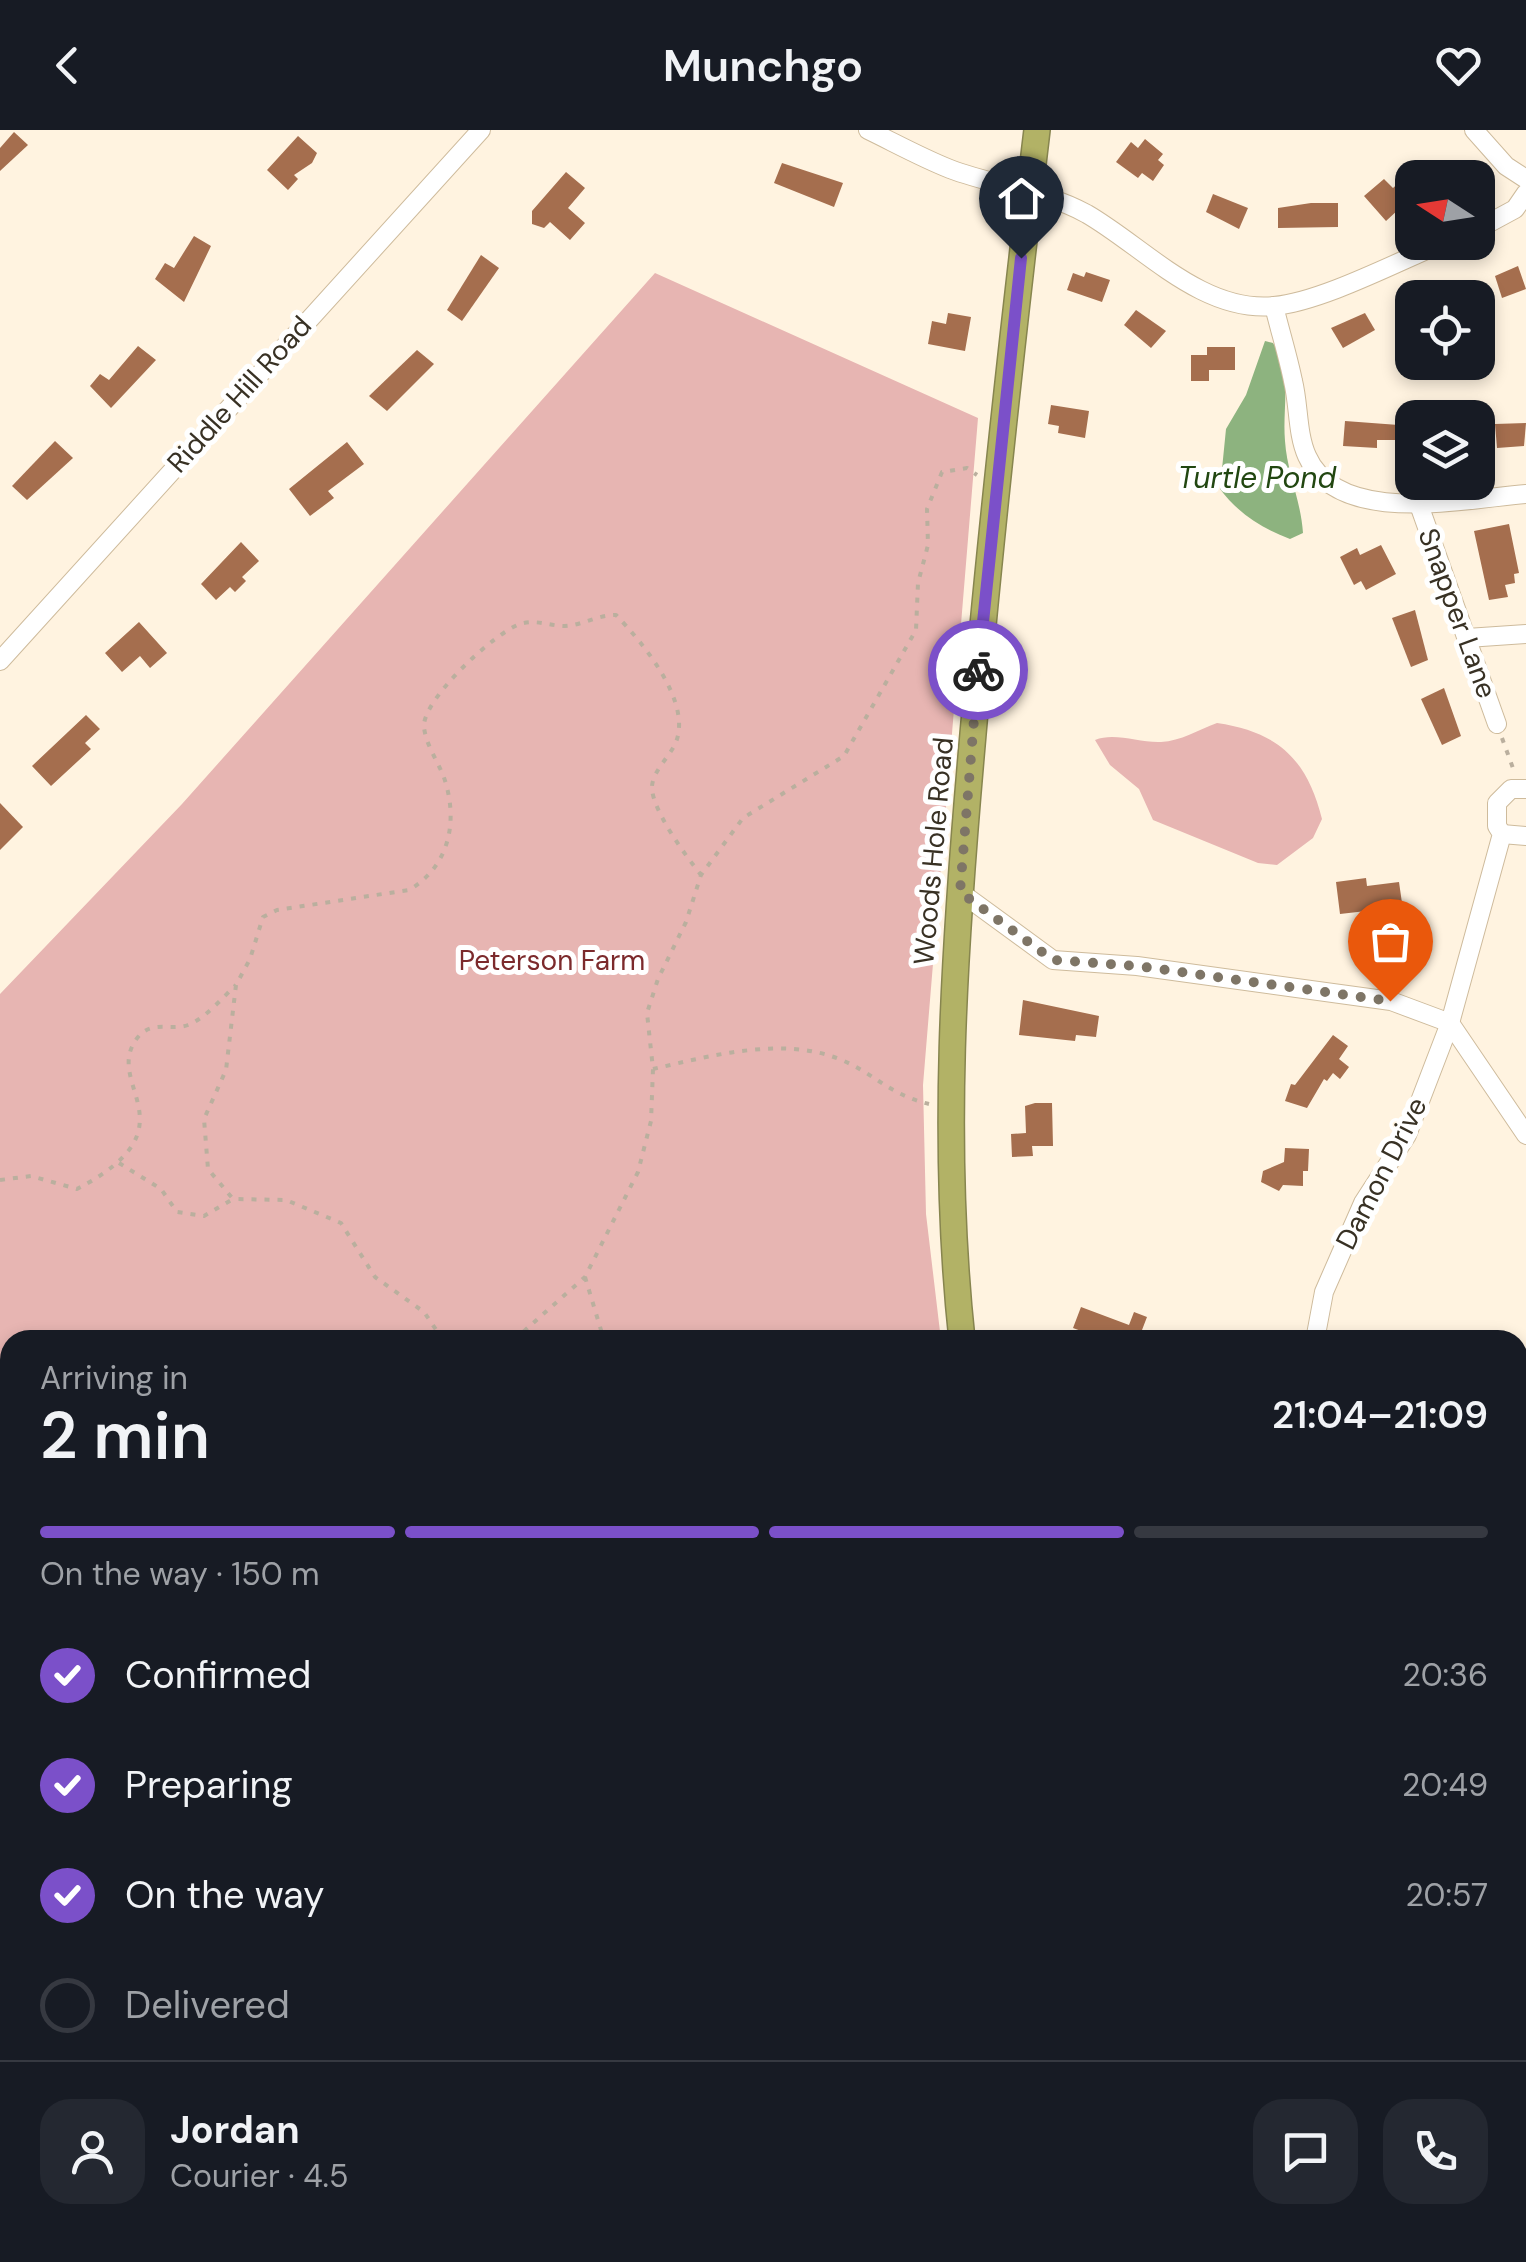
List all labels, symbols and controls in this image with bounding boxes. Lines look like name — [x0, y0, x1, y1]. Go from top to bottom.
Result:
text: Munchgo — [663, 36, 863, 95]
icon: back — [40, 38, 95, 93]
icon: heart — [1431, 38, 1486, 93]
pin — [979, 156, 1064, 259]
north arrow — [1395, 160, 1495, 260]
map controls — [1395, 160, 1495, 500]
icon: home — [994, 171, 1049, 226]
button: locate — [1395, 280, 1495, 380]
street label: Riddle Hill Road — [159, 308, 320, 481]
button: layers — [1395, 400, 1495, 500]
water label: Turtle Pond — [1178, 458, 1337, 497]
street label: Snapper Lane — [1410, 523, 1505, 703]
courier — [928, 620, 1028, 720]
icon: bike — [951, 643, 1006, 698]
street label: Woods Hole Road — [905, 736, 962, 966]
pin — [1348, 899, 1433, 1002]
icon: bag — [1363, 914, 1418, 969]
park label: Peterson Farm — [459, 942, 645, 979]
street label: Damon Drive — [1327, 1091, 1436, 1256]
text: Arriving in — [40, 1357, 188, 1399]
text: 21:04–21:09 — [1272, 1390, 1488, 1440]
text: 2 min — [40, 1394, 210, 1478]
text: On the way · 150 m — [40, 1553, 320, 1595]
icon: check — [40, 1648, 95, 1703]
text: Confirmed — [125, 1650, 311, 1700]
text: 20:36 — [1403, 1654, 1488, 1696]
icon: check — [40, 1758, 95, 1813]
text: Preparing — [125, 1760, 293, 1810]
text: 20:49 — [1402, 1764, 1488, 1806]
icon: check — [40, 1868, 95, 1923]
text: On the way — [125, 1870, 324, 1920]
text: 20:57 — [1405, 1874, 1488, 1916]
text: Delivered — [125, 1980, 290, 2030]
button: person — [40, 2099, 145, 2204]
button: chat — [1253, 2099, 1358, 2204]
button: phone — [1383, 2099, 1488, 2204]
text: Jordan — [170, 2105, 300, 2155]
text: Courier · 4.5 — [170, 2155, 348, 2197]

